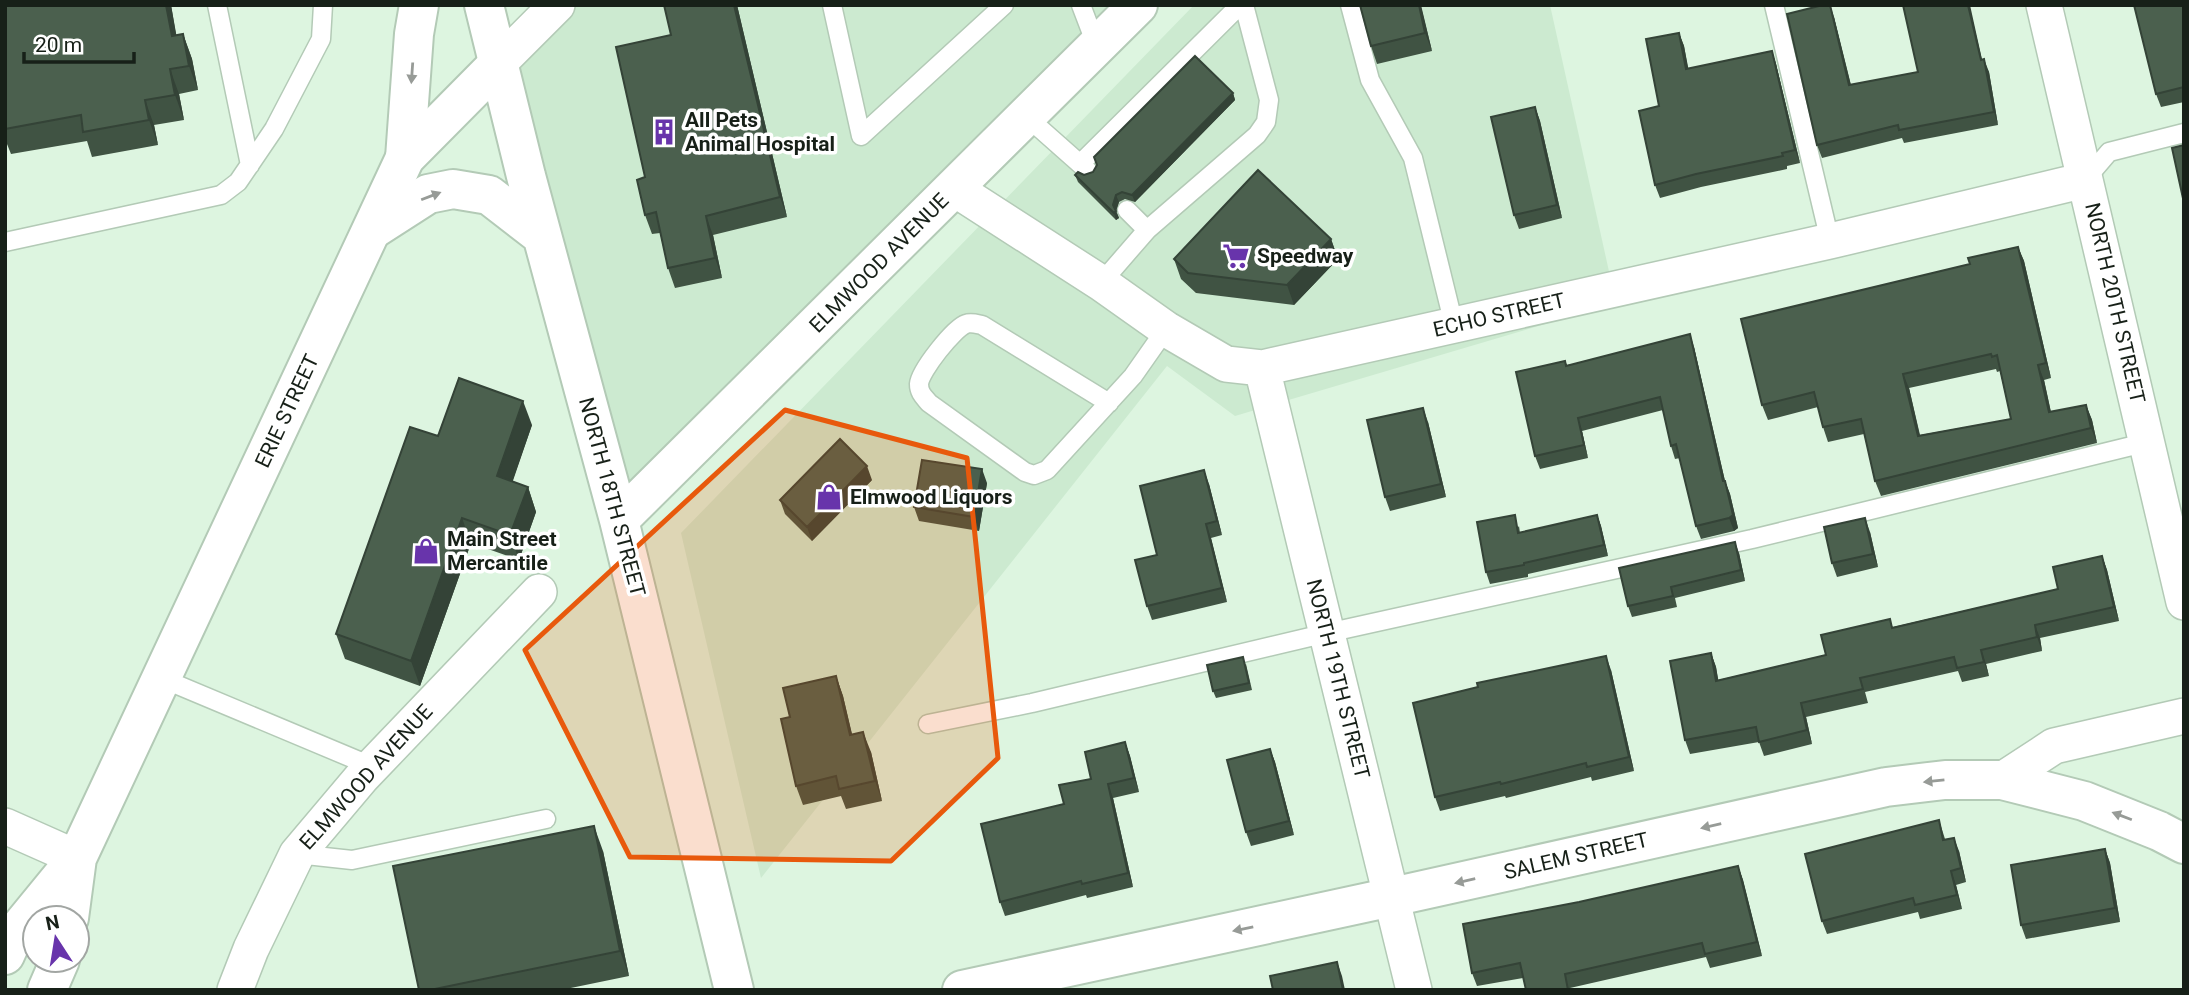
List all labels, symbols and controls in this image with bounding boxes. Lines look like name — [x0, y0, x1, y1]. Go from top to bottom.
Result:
scale bar — [24, 21, 135, 65]
text: 20 m — [35, 33, 82, 57]
one-way arrow — [406, 62, 417, 84]
place label: All Pets Animal Hospital — [685, 108, 835, 156]
building icon: All Pets Animal Hospital — [649, 117, 679, 147]
street label: ELMWOOD AVENUE — [804, 188, 954, 338]
one-way arrow — [420, 190, 441, 201]
street label: NORTH 20TH STREET — [2080, 200, 2150, 406]
supermarket icon: Speedway — [1221, 241, 1251, 271]
place label: Speedway — [1257, 244, 1354, 268]
street label: ECHO STREET — [1431, 288, 1568, 342]
street label: ERIE STREET — [250, 350, 324, 471]
street label: NORTH 18TH STREET — [574, 395, 650, 600]
shop icon: Elmwood Liquors — [814, 482, 844, 512]
place label: Elmwood Liquors — [850, 485, 1013, 509]
place label: Main Street Mercantile — [447, 527, 557, 575]
shop icon: Main Street Mercantile — [411, 536, 441, 566]
street label: NORTH 19TH STREET — [1302, 577, 1375, 782]
street label: ELMWOOD AVENUE — [295, 700, 437, 854]
one-way arrow — [1923, 776, 1945, 787]
one-way arrow — [2111, 810, 2132, 821]
one-way arrow — [1700, 821, 1722, 832]
street label: SALEM STREET — [1501, 828, 1651, 884]
one-way arrow — [1454, 876, 1476, 887]
north arrow — [21, 904, 91, 974]
text: N — [44, 910, 62, 936]
one-way arrow — [1232, 924, 1254, 935]

